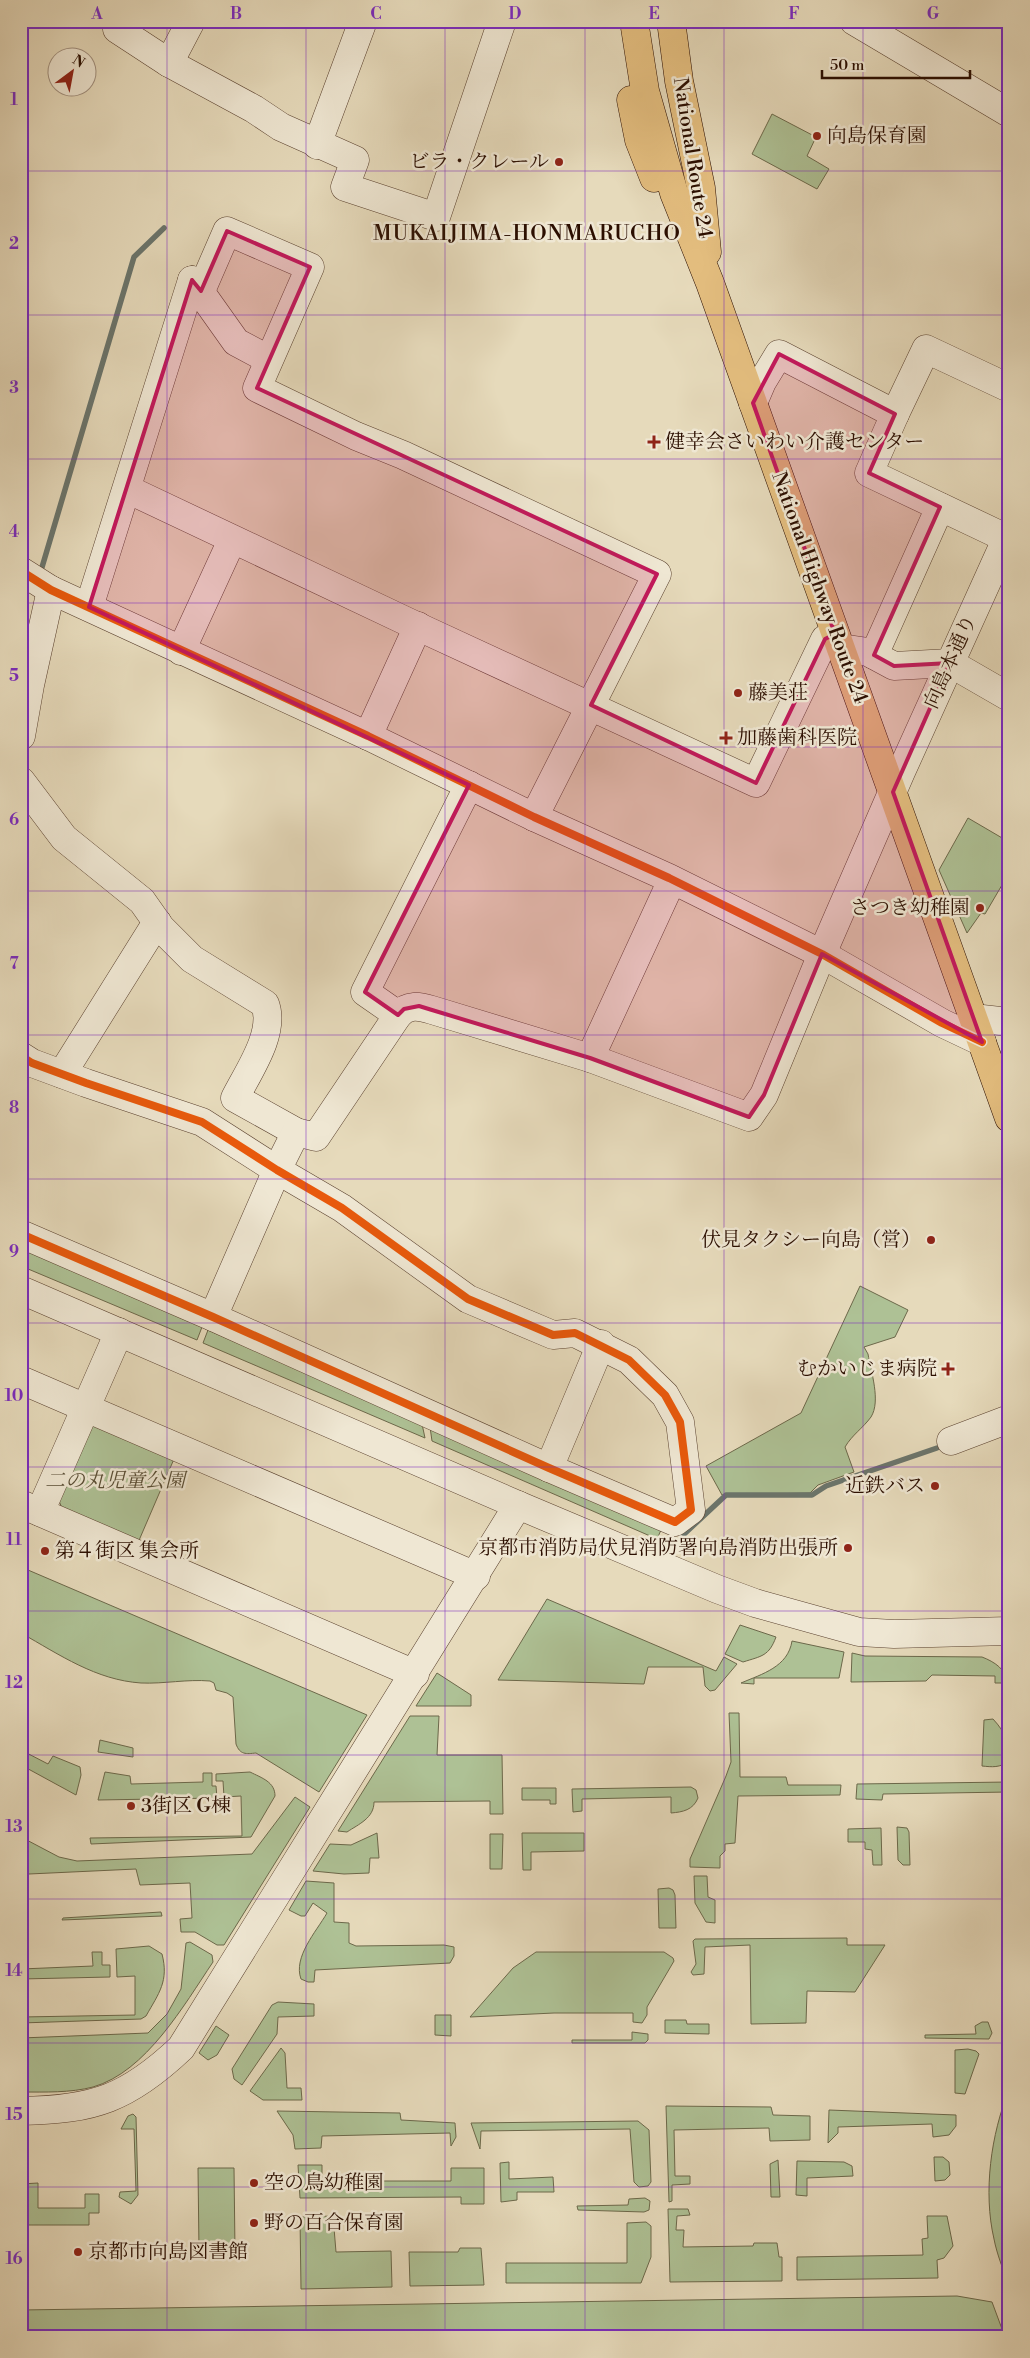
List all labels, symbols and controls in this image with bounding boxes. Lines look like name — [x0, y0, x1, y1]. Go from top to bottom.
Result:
text: A — [90, 4, 103, 24]
text: B — [230, 4, 242, 24]
text: C — [370, 4, 382, 24]
text: D — [509, 4, 522, 24]
text: E — [648, 4, 660, 24]
text: F — [788, 4, 800, 24]
text: G — [927, 4, 940, 24]
north arrow — [48, 48, 98, 98]
scale bar — [822, 48, 970, 80]
text: N — [69, 51, 88, 72]
text: 50 m — [830, 56, 864, 75]
street label: National Route 24 — [667, 76, 717, 240]
text: 1 — [10, 90, 18, 110]
place label: 向島保育園 — [827, 124, 927, 149]
marker: 向島保育園 — [811, 130, 823, 142]
place label: ビラ・クレール — [409, 150, 549, 175]
marker: ビラ・クレール — [553, 156, 565, 168]
district label: MUKAIJIMA-HONMARUCHO — [373, 221, 681, 247]
text: 2 — [9, 234, 19, 254]
text: 3 — [9, 378, 19, 398]
place label: 健幸会さいわい介護センター — [665, 430, 924, 455]
marker: 健幸会さいわい介護センター — [647, 435, 661, 449]
street label: National Highway Route 24 — [765, 469, 873, 708]
text: 4 — [9, 522, 20, 542]
street label: 向島本通り — [919, 611, 983, 713]
text: 5 — [9, 666, 19, 686]
place label: 藤美荘 — [748, 681, 808, 706]
marker: 藤美荘 — [732, 687, 744, 699]
place label: 加藤歯科医院 — [737, 726, 857, 751]
marker: 加藤歯科医院 — [719, 731, 733, 745]
text: 6 — [9, 810, 19, 830]
place label: さつき幼稚園 — [850, 896, 970, 921]
marker: さつき幼稚園 — [974, 902, 986, 914]
text: 7 — [9, 954, 19, 974]
text: 8 — [9, 1098, 19, 1118]
place label: 伏見タクシー向島（営） — [701, 1228, 921, 1253]
marker: 伏見タクシー向島（営） — [925, 1234, 937, 1246]
text: 9 — [9, 1242, 19, 1262]
place label: むかいじま病院 — [797, 1357, 937, 1382]
marker: むかいじま病院 — [941, 1362, 955, 1376]
text: 10 — [5, 1386, 23, 1406]
park label: 二の丸児童公園 — [45, 1469, 188, 1494]
place label: 近鉄バス — [845, 1474, 925, 1499]
marker: 近鉄バス — [929, 1480, 941, 1492]
text: 11 — [6, 1530, 22, 1550]
place label: 京都市消防局伏見消防署向島消防出張所 — [478, 1536, 838, 1561]
place label: 第４街区 集会所 — [55, 1539, 199, 1564]
marker: 京都市消防局伏見消防署向島消防出張所 — [842, 1542, 854, 1554]
marker: 第４街区 集会所 — [39, 1545, 51, 1557]
text: 12 — [5, 1673, 23, 1693]
place label: 3街区 G棟 — [141, 1794, 231, 1819]
marker: 3街区 G棟 — [125, 1800, 137, 1812]
text: 13 — [5, 1817, 23, 1837]
text: 14 — [5, 1961, 23, 1981]
text: 15 — [5, 2105, 23, 2125]
place label: 空の鳥幼稚園 — [264, 2171, 384, 2196]
marker: 空の鳥幼稚園 — [248, 2177, 260, 2189]
place label: 野の百合保育園 — [264, 2211, 404, 2236]
marker: 野の百合保育園 — [248, 2217, 260, 2229]
place label: 京都市向島図書館 — [88, 2240, 248, 2265]
marker: 京都市向島図書館 — [72, 2246, 84, 2258]
text: 16 — [5, 2249, 23, 2269]

